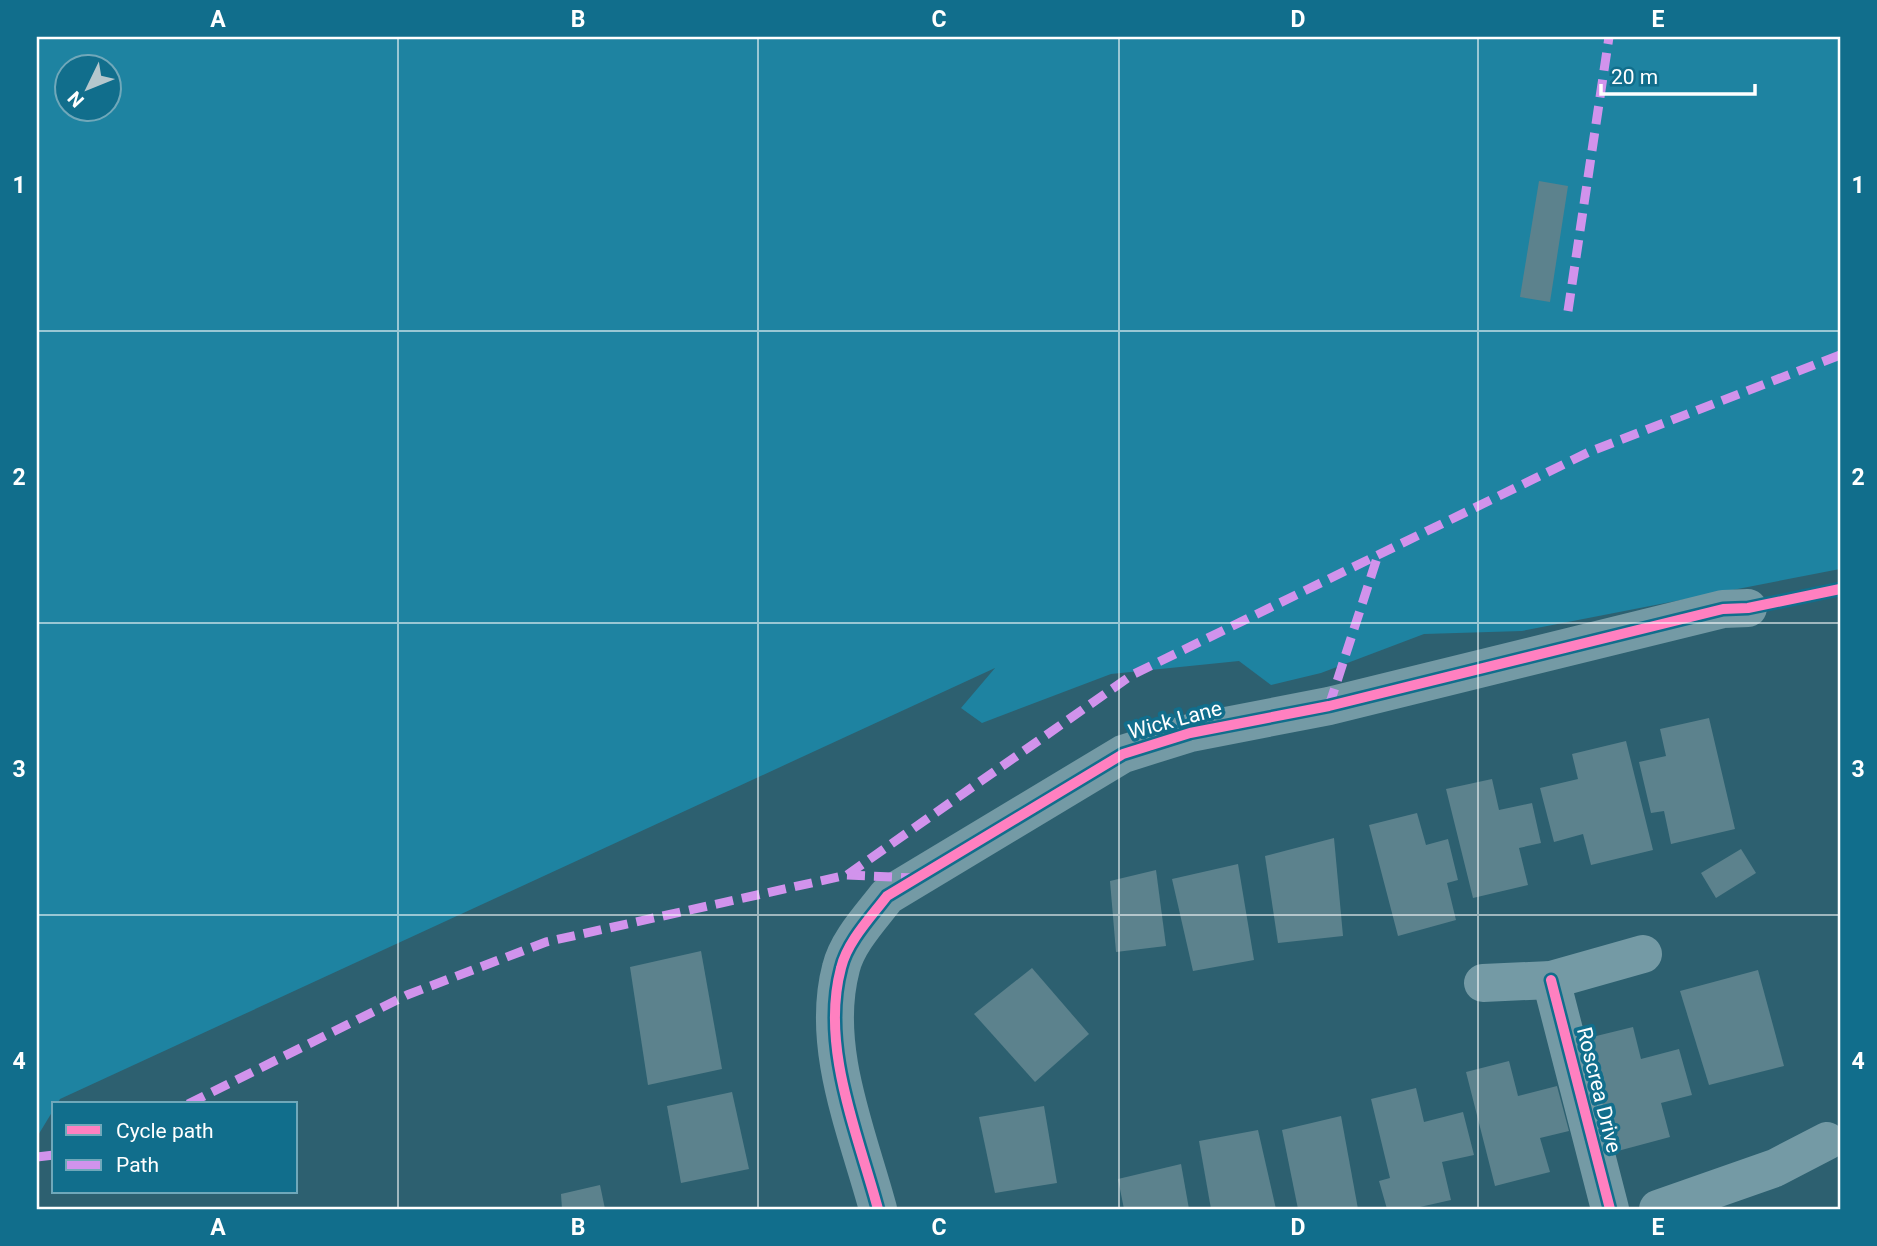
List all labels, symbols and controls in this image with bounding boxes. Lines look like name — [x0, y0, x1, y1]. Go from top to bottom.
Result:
text: A — [210, 6, 226, 33]
text: B — [571, 6, 585, 33]
text: C — [931, 6, 947, 33]
text: D — [1291, 6, 1305, 33]
text: E — [1652, 6, 1665, 33]
north arrow — [52, 52, 122, 122]
scale bar — [1601, 52, 1755, 96]
text: 20 m — [1611, 65, 1658, 89]
text: N — [63, 87, 89, 112]
text: 1 — [12, 172, 26, 199]
text: 1 — [1851, 172, 1865, 199]
text: 2 — [12, 464, 26, 491]
text: 2 — [1851, 464, 1865, 491]
street label: Wick Lane — [1125, 696, 1225, 744]
text: 3 — [12, 756, 26, 783]
text: 3 — [1851, 756, 1865, 783]
street label: Roscrea Drive — [1572, 1025, 1626, 1155]
text: 4 — [12, 1048, 26, 1075]
text: 4 — [1851, 1048, 1865, 1075]
legend — [52, 1102, 298, 1194]
text: Cycle path — [116, 1119, 214, 1143]
text: Path — [116, 1153, 159, 1177]
text: A — [210, 1214, 226, 1241]
text: B — [571, 1214, 585, 1241]
text: C — [931, 1214, 947, 1241]
text: D — [1291, 1214, 1305, 1241]
text: E — [1652, 1214, 1665, 1241]

